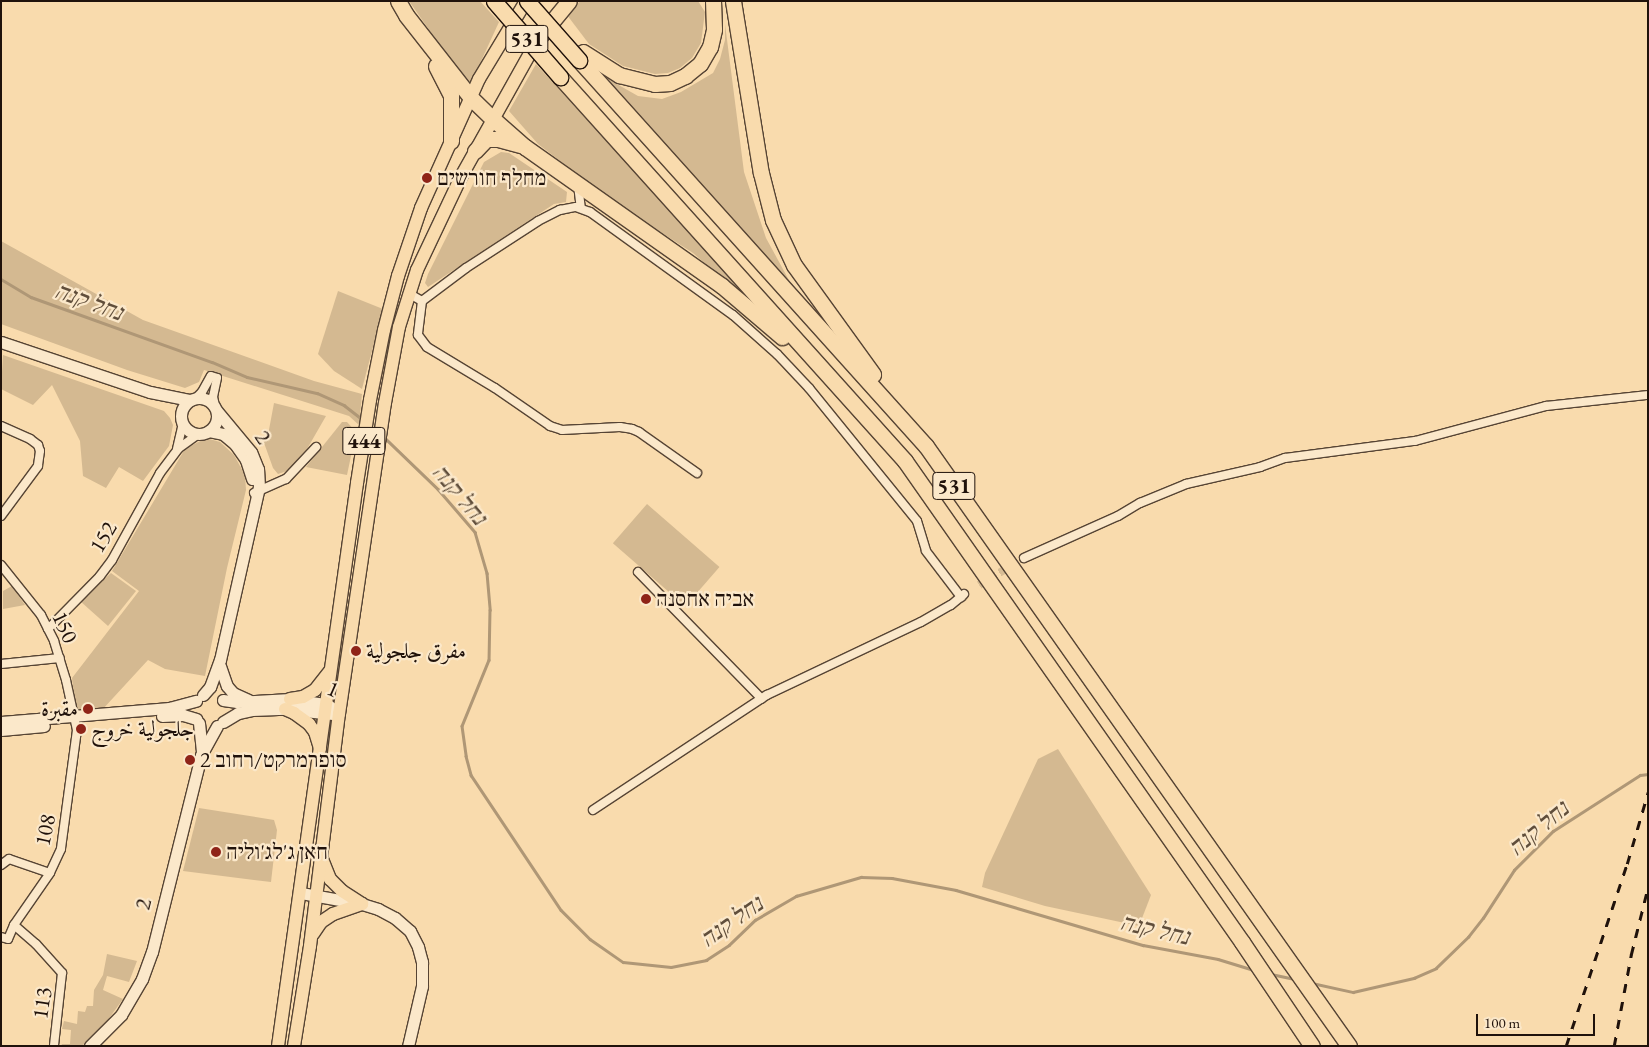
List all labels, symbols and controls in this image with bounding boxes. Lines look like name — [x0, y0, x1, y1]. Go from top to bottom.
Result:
road number: 531 — [504, 20, 550, 58]
place label: מחלף חורשים — [437, 165, 546, 191]
marker: מחלף חורשים — [421, 172, 433, 184]
water label: נחל קנה — [51, 275, 127, 327]
road number: 444 — [342, 422, 386, 460]
street label: 2 — [249, 425, 277, 449]
water label: נחל קנה — [426, 458, 494, 530]
road number: 531 — [932, 468, 976, 504]
street label: 152 — [84, 517, 122, 557]
place label: אביה אחסנה — [656, 586, 754, 612]
marker: אביה אחסנה — [640, 593, 652, 605]
street label: 150 — [46, 607, 84, 647]
place label: مفرق جلجولية — [366, 638, 466, 664]
marker: مفرق جلجولية — [350, 645, 362, 657]
street label: 1 — [323, 675, 343, 703]
place label: مقبرة — [41, 696, 78, 722]
marker: مقبرة — [82, 703, 94, 715]
place label: جلجولية خروج — [91, 716, 194, 742]
marker: جلجولية خروج — [75, 723, 87, 735]
place label: סופרמרקט/רחוב 2 — [200, 747, 347, 773]
marker: סופרמרקט/רחוב 2 — [184, 754, 196, 766]
water label: נחל קנה — [1502, 794, 1574, 862]
street label: 108 — [29, 812, 61, 848]
place label: חאן ג'לג'וליה — [226, 839, 328, 865]
marker: חאן ג'לג'וליה — [210, 846, 222, 858]
water label: נחל קנה — [694, 889, 768, 953]
street label: 2 — [129, 896, 157, 912]
water label: נחל קנה — [1118, 907, 1192, 951]
street label: 113 — [27, 985, 57, 1021]
scale bar — [1479, 1004, 1598, 1036]
text: 100 m — [1484, 1013, 1520, 1032]

